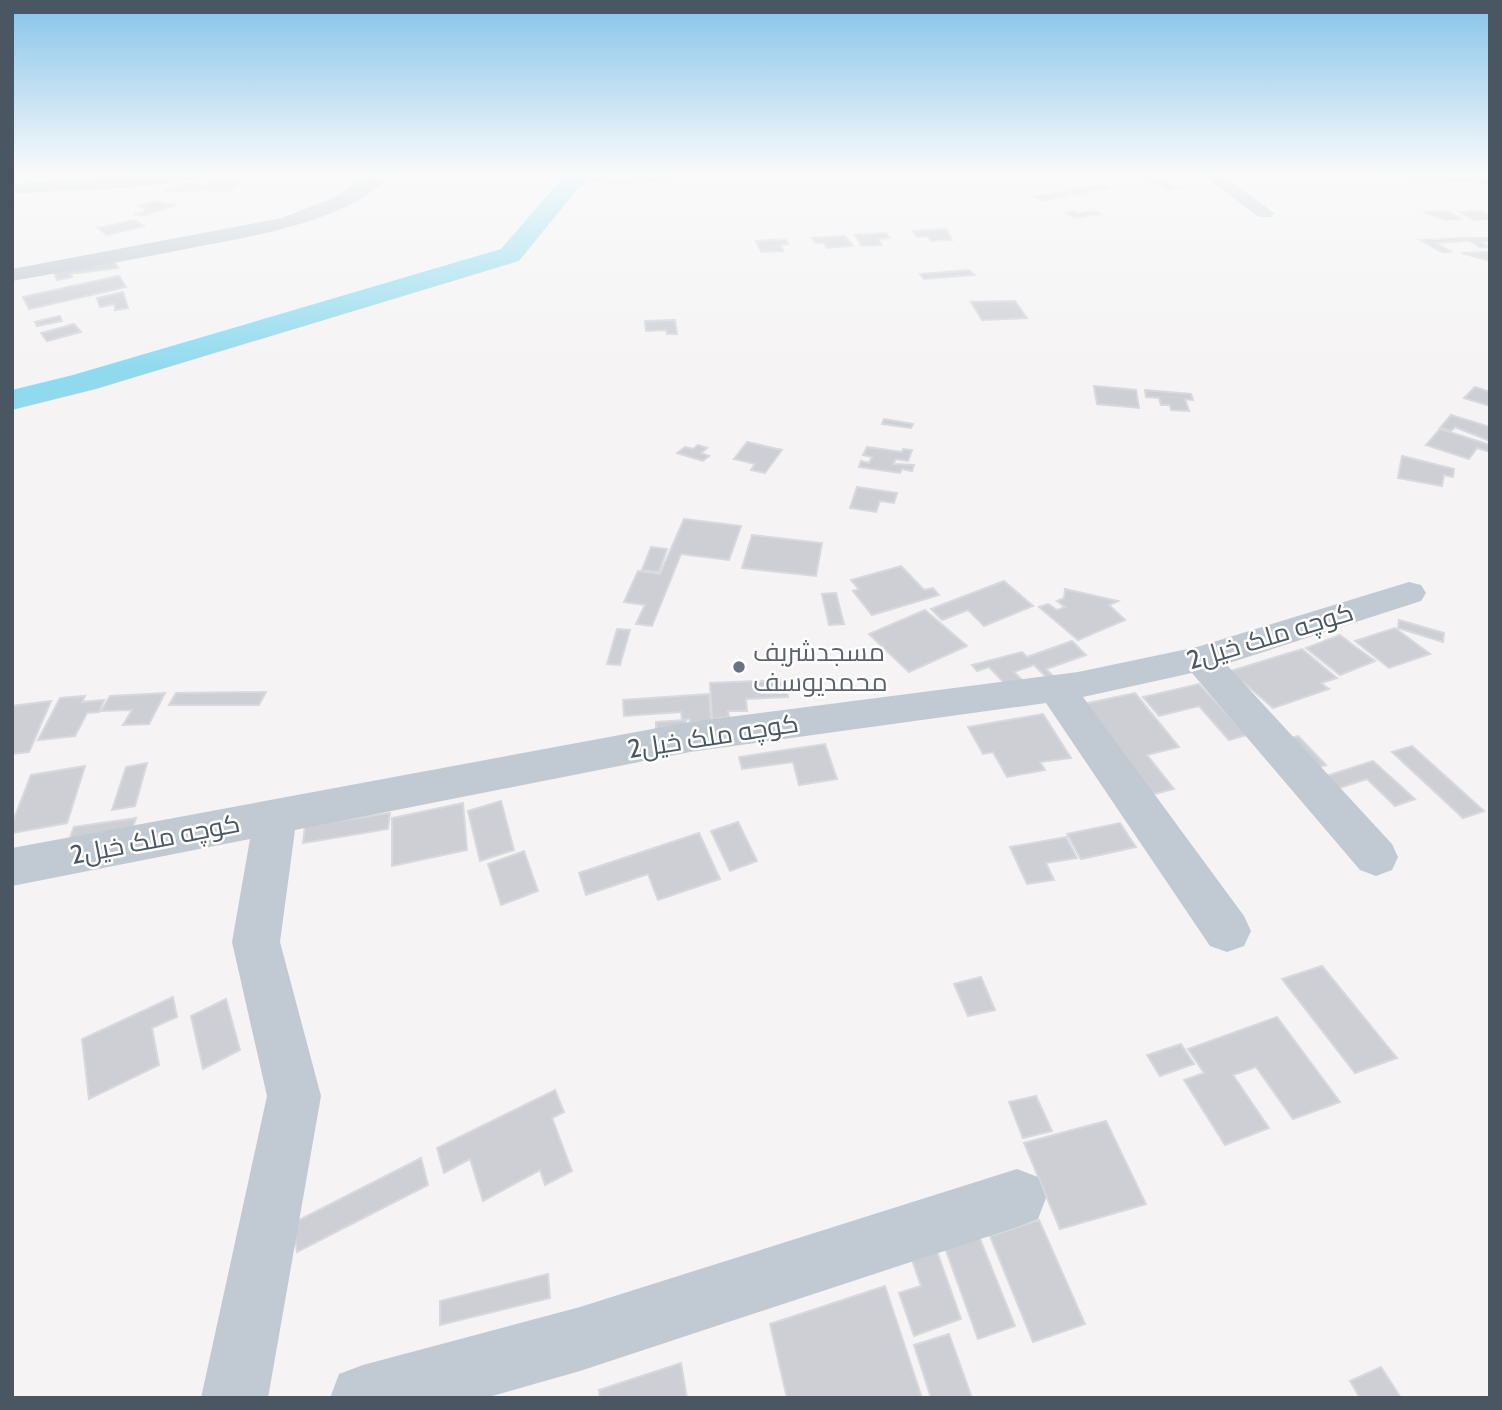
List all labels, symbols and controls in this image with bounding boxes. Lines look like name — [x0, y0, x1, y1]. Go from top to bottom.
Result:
street label: کوچه ملک خیل2 — [1183, 596, 1357, 677]
place label: مسجدشریف محمدیوسف — [753, 636, 888, 698]
marker: مسجدشریف محمدیوسف — [731, 659, 747, 675]
street label: کوچه ملک خیل2 — [625, 707, 801, 766]
street label: کوچه ملک خیل2 — [67, 807, 243, 872]

